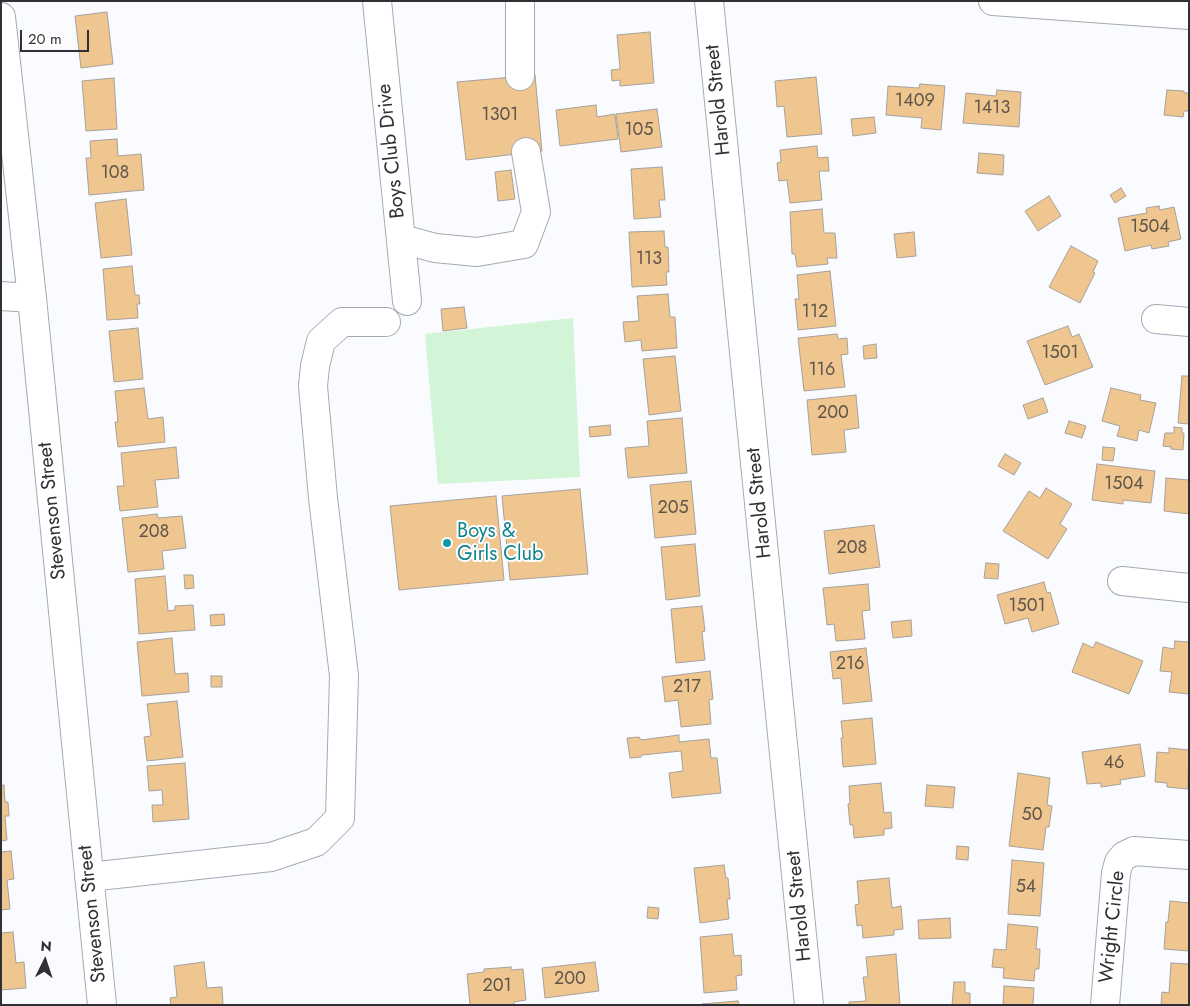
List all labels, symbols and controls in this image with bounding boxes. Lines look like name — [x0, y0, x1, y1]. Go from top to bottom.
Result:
scale bar — [22, 20, 91, 52]
text: 20 m — [28, 28, 62, 50]
street label: Harold Street — [701, 43, 737, 157]
street label: Boys Club Drive — [373, 82, 411, 220]
house number: 1409 — [895, 91, 935, 113]
house number: 1413 — [974, 98, 1010, 120]
house number: 1301 — [482, 105, 518, 127]
house number: 105 — [624, 120, 654, 142]
house number: 108 — [101, 163, 129, 185]
house number: 1504 — [1130, 217, 1170, 239]
house number: 113 — [636, 249, 662, 271]
house number: 112 — [802, 302, 828, 324]
house number: 1501 — [1041, 343, 1079, 365]
house number: 116 — [809, 360, 835, 382]
house number: 200 — [817, 403, 849, 425]
street label: Stevenson Street — [34, 441, 72, 581]
street label: Harold Street — [742, 446, 778, 560]
house number: 1504 — [1104, 474, 1144, 496]
house number: 205 — [657, 498, 689, 520]
place label: Boys & Girls Club — [457, 520, 543, 567]
house number: 208 — [139, 522, 169, 544]
marker: Boys & Girls Club — [441, 537, 453, 549]
house number: 208 — [837, 538, 867, 560]
house number: 1501 — [1008, 596, 1046, 618]
house number: 216 — [836, 654, 864, 676]
house number: 217 — [673, 677, 701, 699]
house number: 46 — [1104, 753, 1124, 775]
house number: 50 — [1022, 805, 1042, 827]
street label: Stevenson Street — [74, 844, 112, 984]
street label: Harold Street — [782, 849, 818, 963]
street label: Wright Circle — [1095, 870, 1131, 984]
house number: 54 — [1016, 877, 1036, 899]
north arrow — [20, 936, 70, 986]
text: N — [40, 936, 52, 956]
house number: 200 — [554, 969, 586, 991]
house number: 201 — [482, 976, 512, 998]

